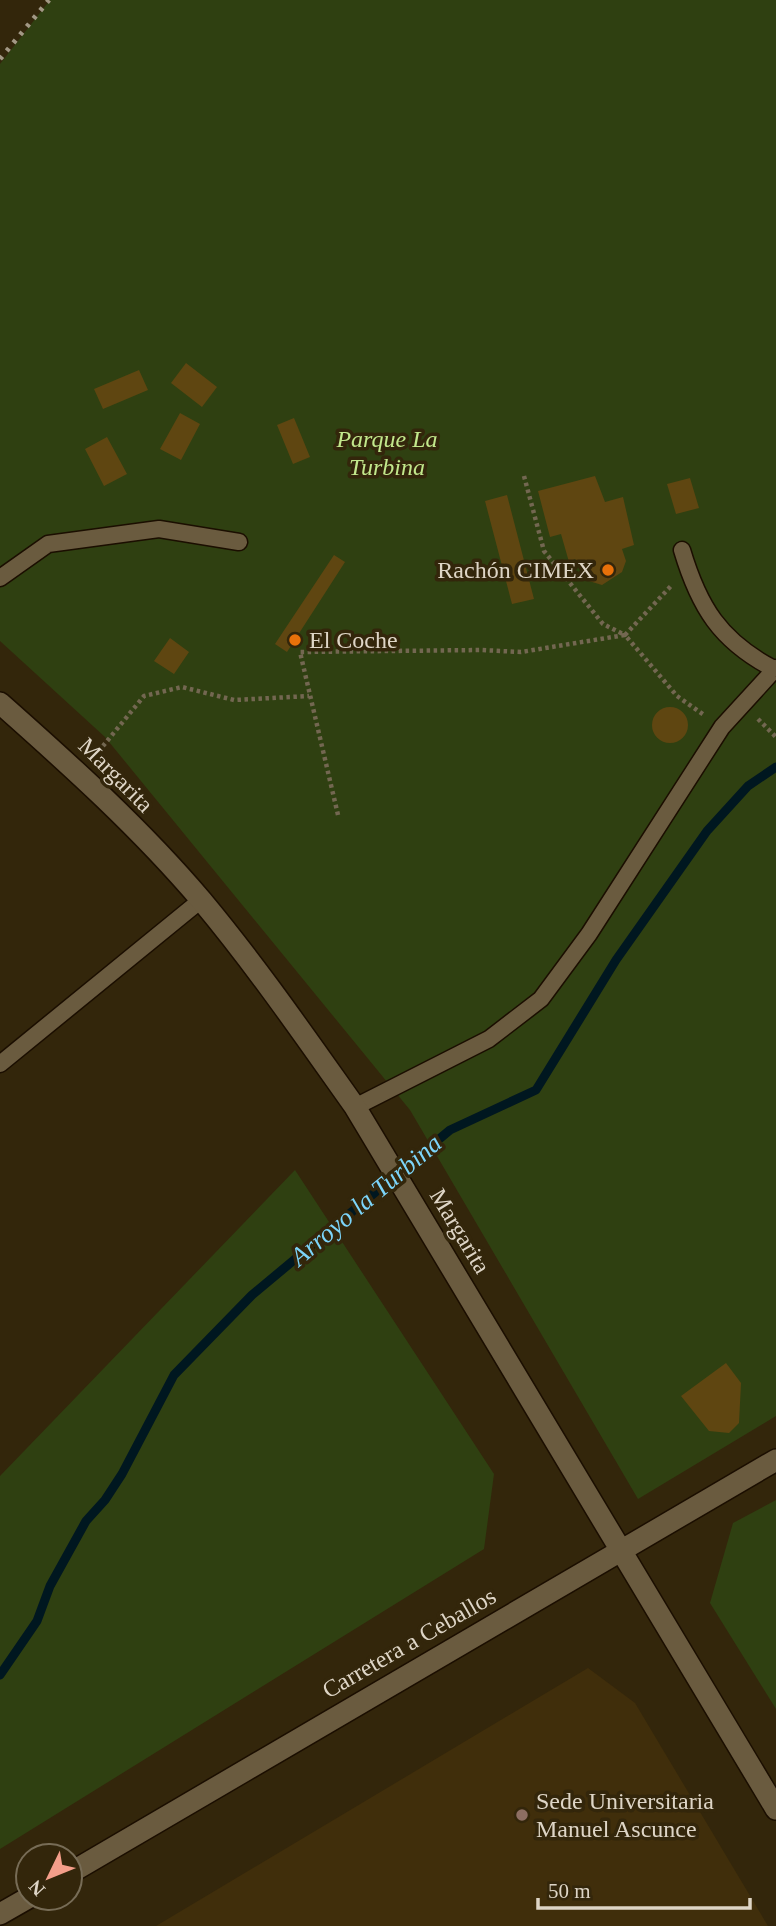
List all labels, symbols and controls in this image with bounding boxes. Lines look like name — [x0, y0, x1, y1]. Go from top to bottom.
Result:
park label: Parque La Turbina — [335, 426, 438, 480]
place label: Rachón CIMEX — [437, 557, 594, 583]
marker: Rachón CIMEX — [600, 562, 616, 578]
place label: El Coche — [309, 627, 398, 653]
marker: El Coche — [287, 632, 303, 648]
street label: Margarita — [74, 733, 159, 818]
water label: Arroyo la Turbina — [283, 1128, 447, 1273]
street label: Margarita — [425, 1184, 496, 1278]
street label: Carretera a Ceballos — [318, 1583, 500, 1703]
place label: Sede Universitaria Manuel Ascunce — [536, 1788, 714, 1842]
marker: Sede Universitaria Manuel Ascunce — [514, 1807, 530, 1823]
north arrow — [14, 1842, 84, 1912]
scale bar — [538, 1867, 750, 1911]
text: N — [24, 1876, 49, 1900]
text: 50 m — [548, 1879, 591, 1903]

